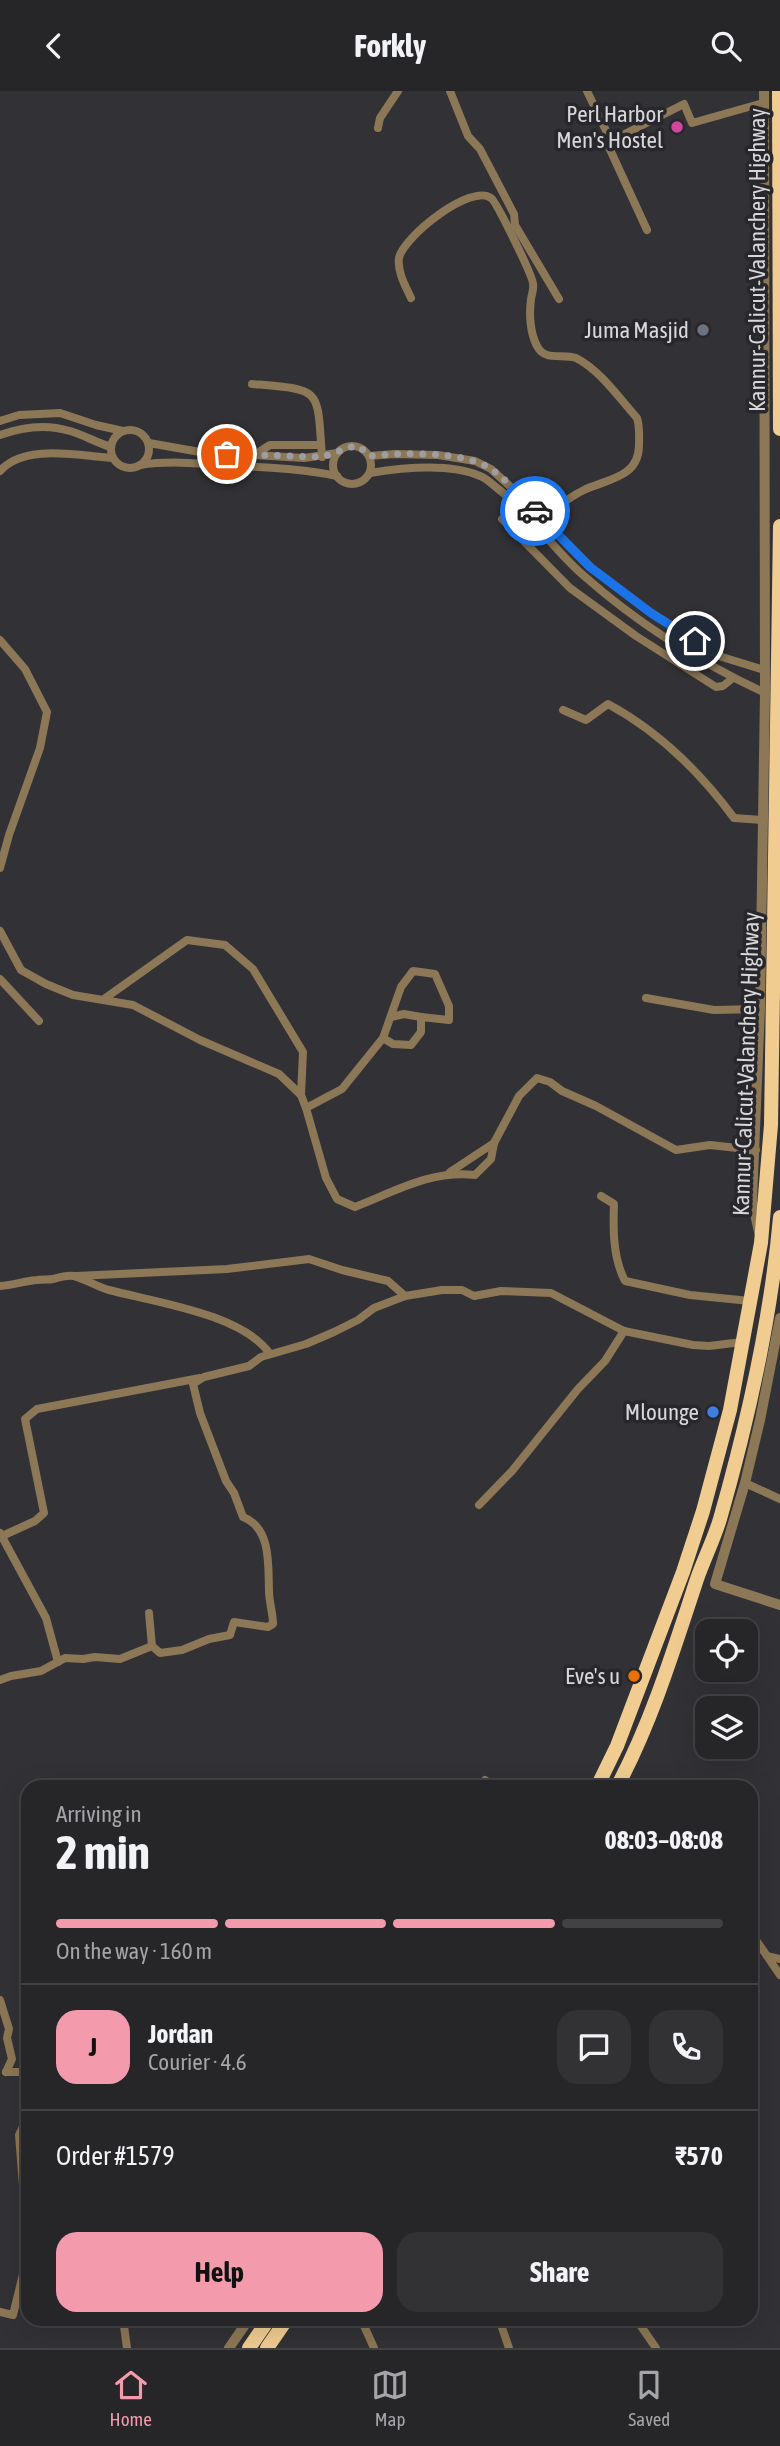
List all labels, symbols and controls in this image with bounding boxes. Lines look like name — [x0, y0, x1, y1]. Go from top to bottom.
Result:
icon: back — [35, 27, 73, 65]
text: Forkly — [354, 27, 426, 64]
icon: search — [707, 27, 745, 65]
place label: Perl Harbor Men's Hostel — [556, 101, 664, 153]
street label: Kannur-Calicut-Valanchery Highway — [744, 108, 770, 412]
marker: Perl Harbor Men's Hostel — [669, 119, 685, 135]
place label: Juma Masjid — [584, 317, 689, 343]
marker: Juma Masjid — [695, 322, 711, 338]
pin — [197, 424, 257, 484]
icon: bag — [208, 435, 246, 473]
courier — [500, 476, 570, 546]
icon: car — [516, 492, 554, 530]
pin — [665, 611, 725, 671]
icon: home — [676, 622, 714, 660]
street label: Kannur-Calicut-Valanchery Highway — [728, 912, 764, 1216]
place label: Mlounge — [625, 1399, 699, 1425]
marker: Mlounge — [705, 1404, 721, 1420]
map controls — [695, 1619, 758, 1759]
button: locate — [695, 1619, 758, 1682]
place label: Eve's u — [565, 1663, 620, 1689]
marker: Eve's u — [626, 1668, 642, 1684]
button: layers — [695, 1696, 758, 1759]
text: Arriving in — [56, 1801, 142, 1827]
text: 08:03–08:08 — [605, 1825, 723, 1855]
text: 2 min — [56, 1826, 150, 1879]
text: On the way · 160 m — [56, 1938, 212, 1964]
button: chat — [557, 2010, 631, 2084]
button: phone — [649, 2010, 723, 2084]
text: Jordan — [148, 2019, 213, 2049]
text: J — [89, 2032, 97, 2062]
text: Courier · 4.6 — [148, 2049, 247, 2075]
text: Order #1579 — [56, 2141, 175, 2171]
text: ₹570 — [675, 2141, 723, 2171]
button: Help — [56, 2232, 383, 2312]
button: Share — [397, 2232, 723, 2312]
tab: Home — [110, 2366, 152, 2430]
tab: Map — [371, 2366, 409, 2430]
tab: Saved — [628, 2366, 670, 2430]

